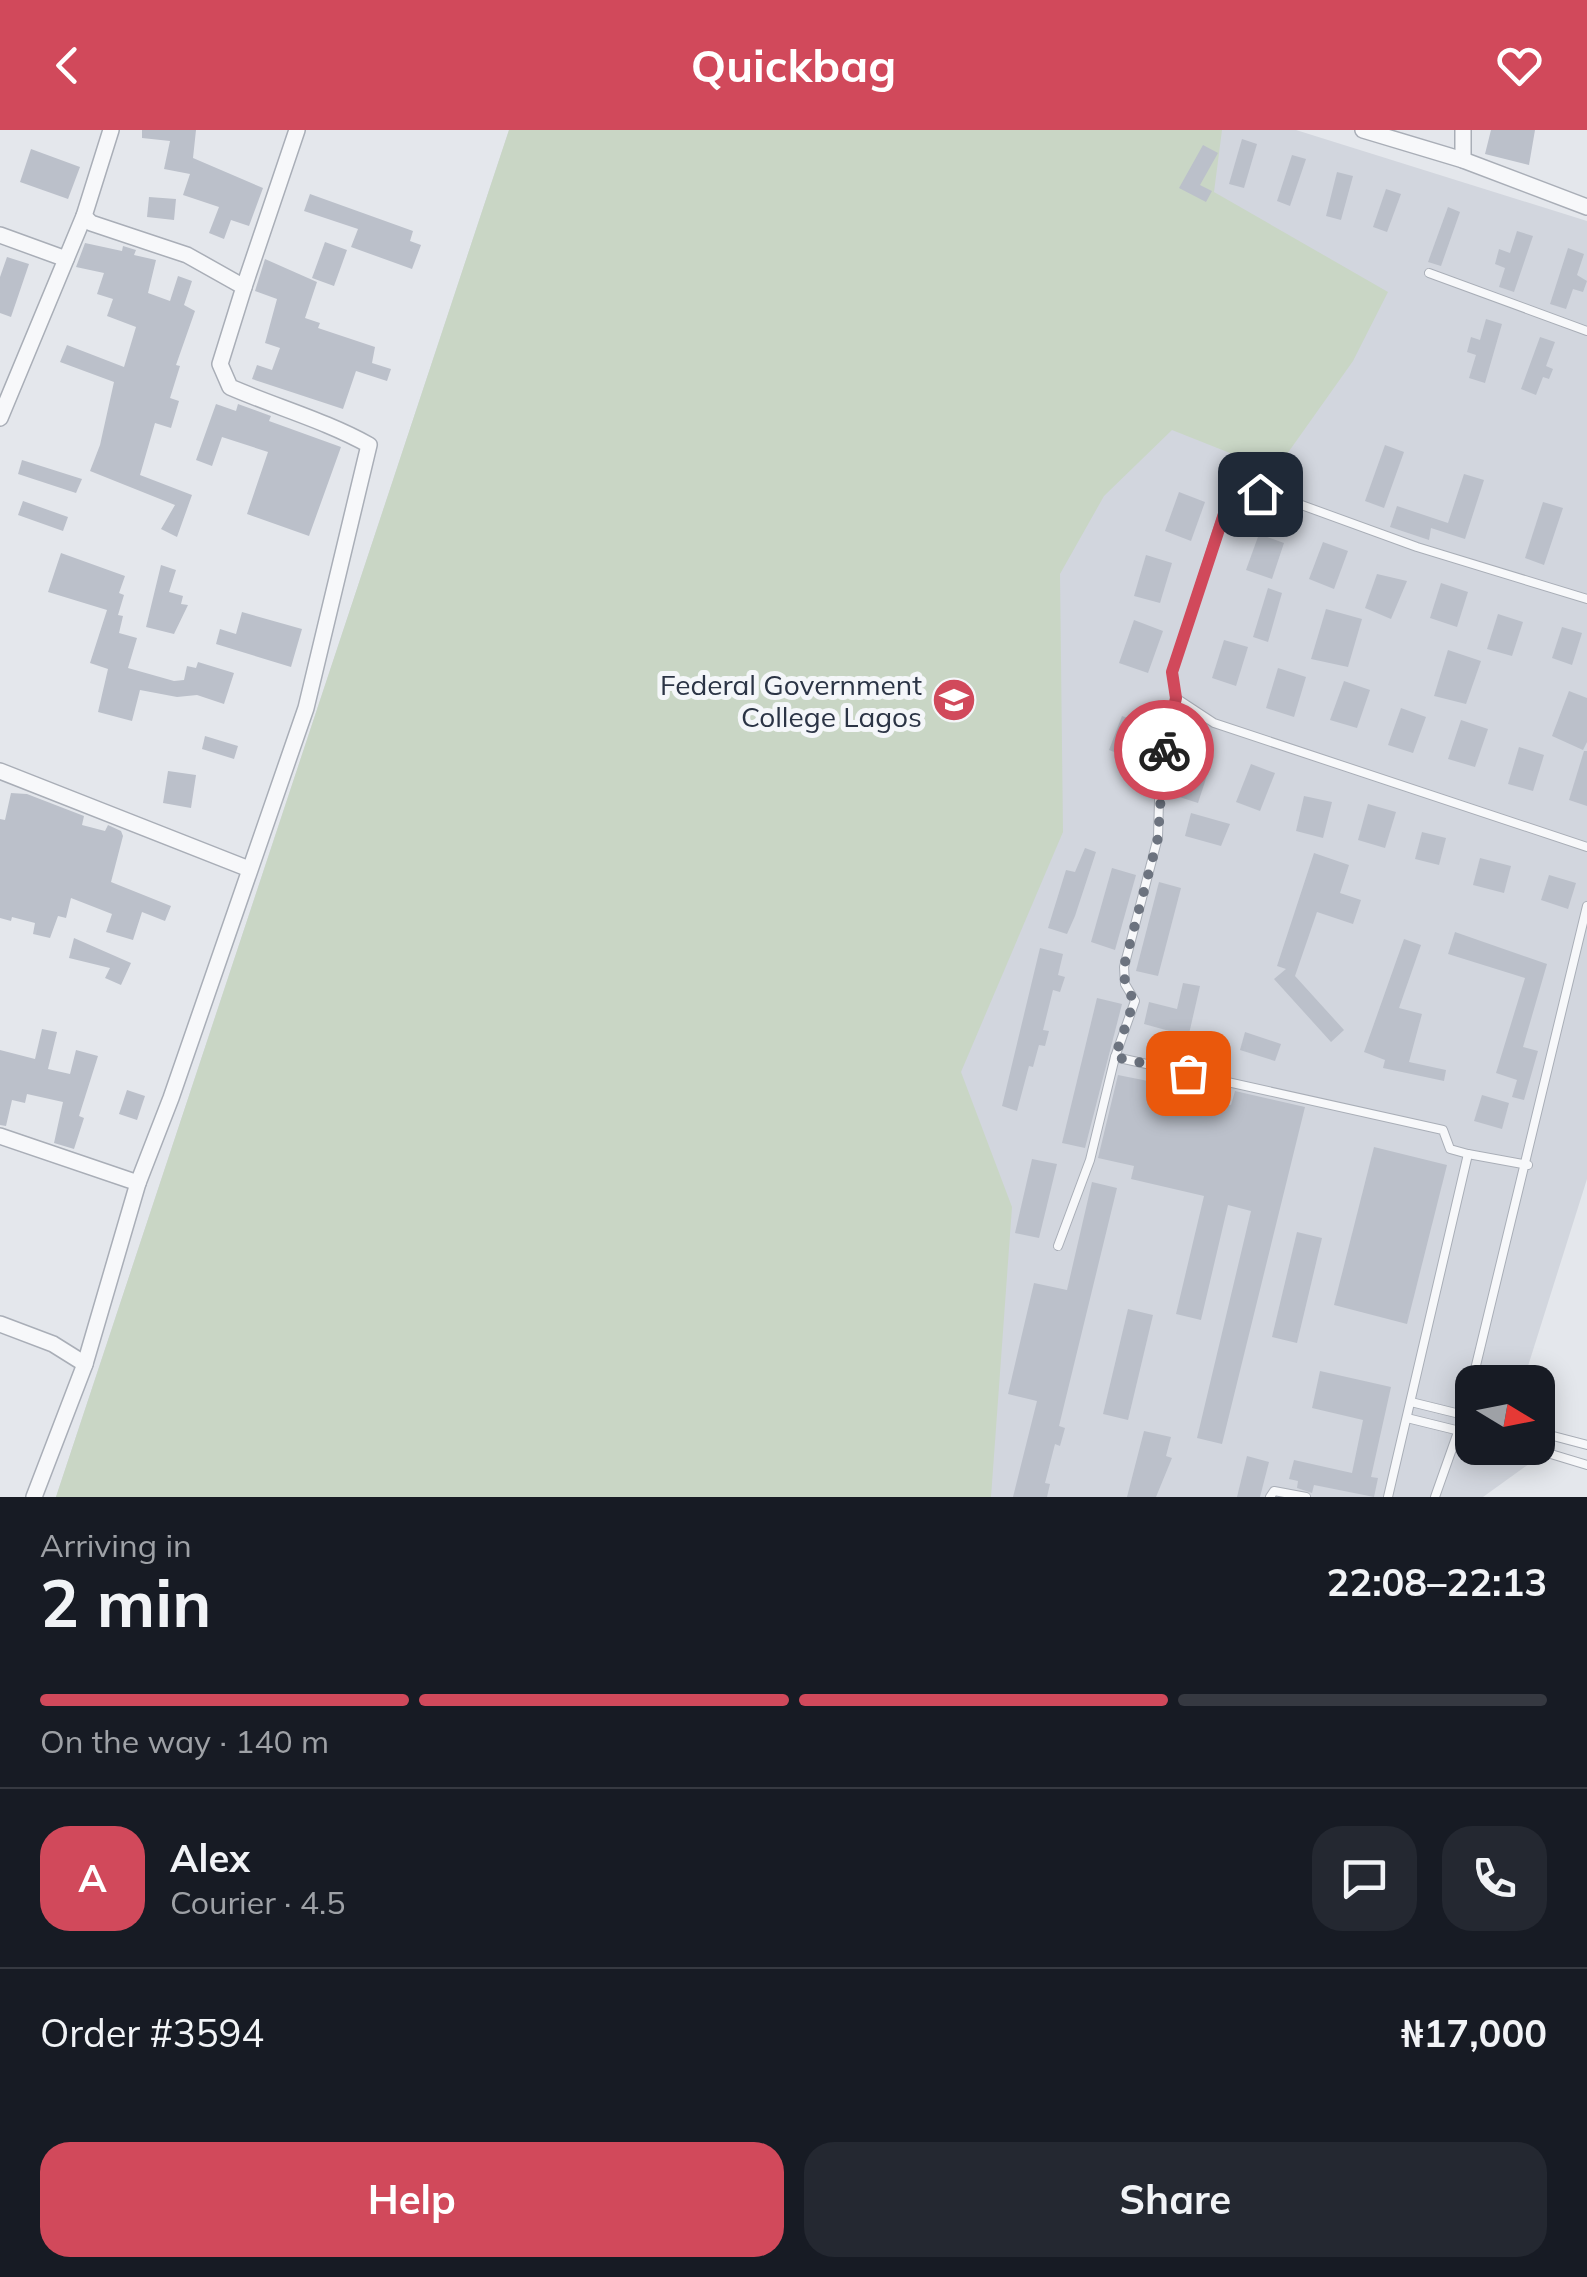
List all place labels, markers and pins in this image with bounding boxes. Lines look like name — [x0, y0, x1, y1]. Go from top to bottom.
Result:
pin — [1218, 452, 1303, 537]
place label: Federal Government College Lagos — [660, 667, 922, 734]
school or university icon: Federal Government College Lagos — [931, 677, 977, 723]
pin — [1146, 1031, 1231, 1116]

